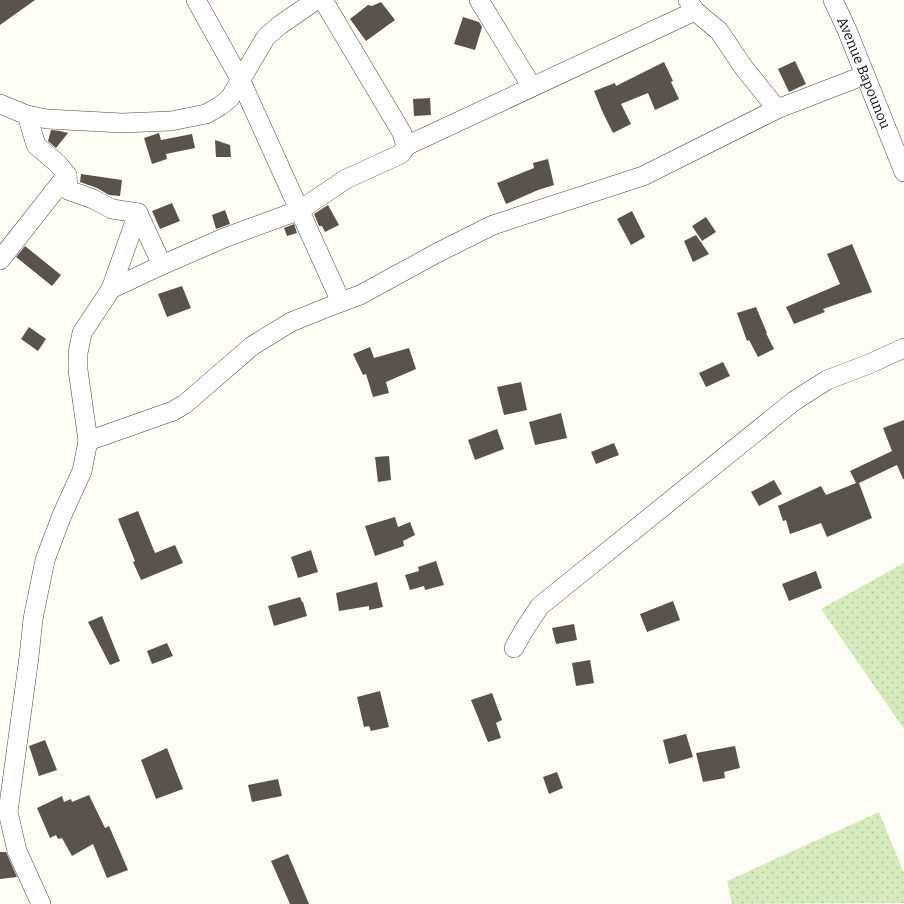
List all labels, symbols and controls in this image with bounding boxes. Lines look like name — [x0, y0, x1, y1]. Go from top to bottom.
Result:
street label: Avenue Bapounou — [833, 14, 894, 131]

